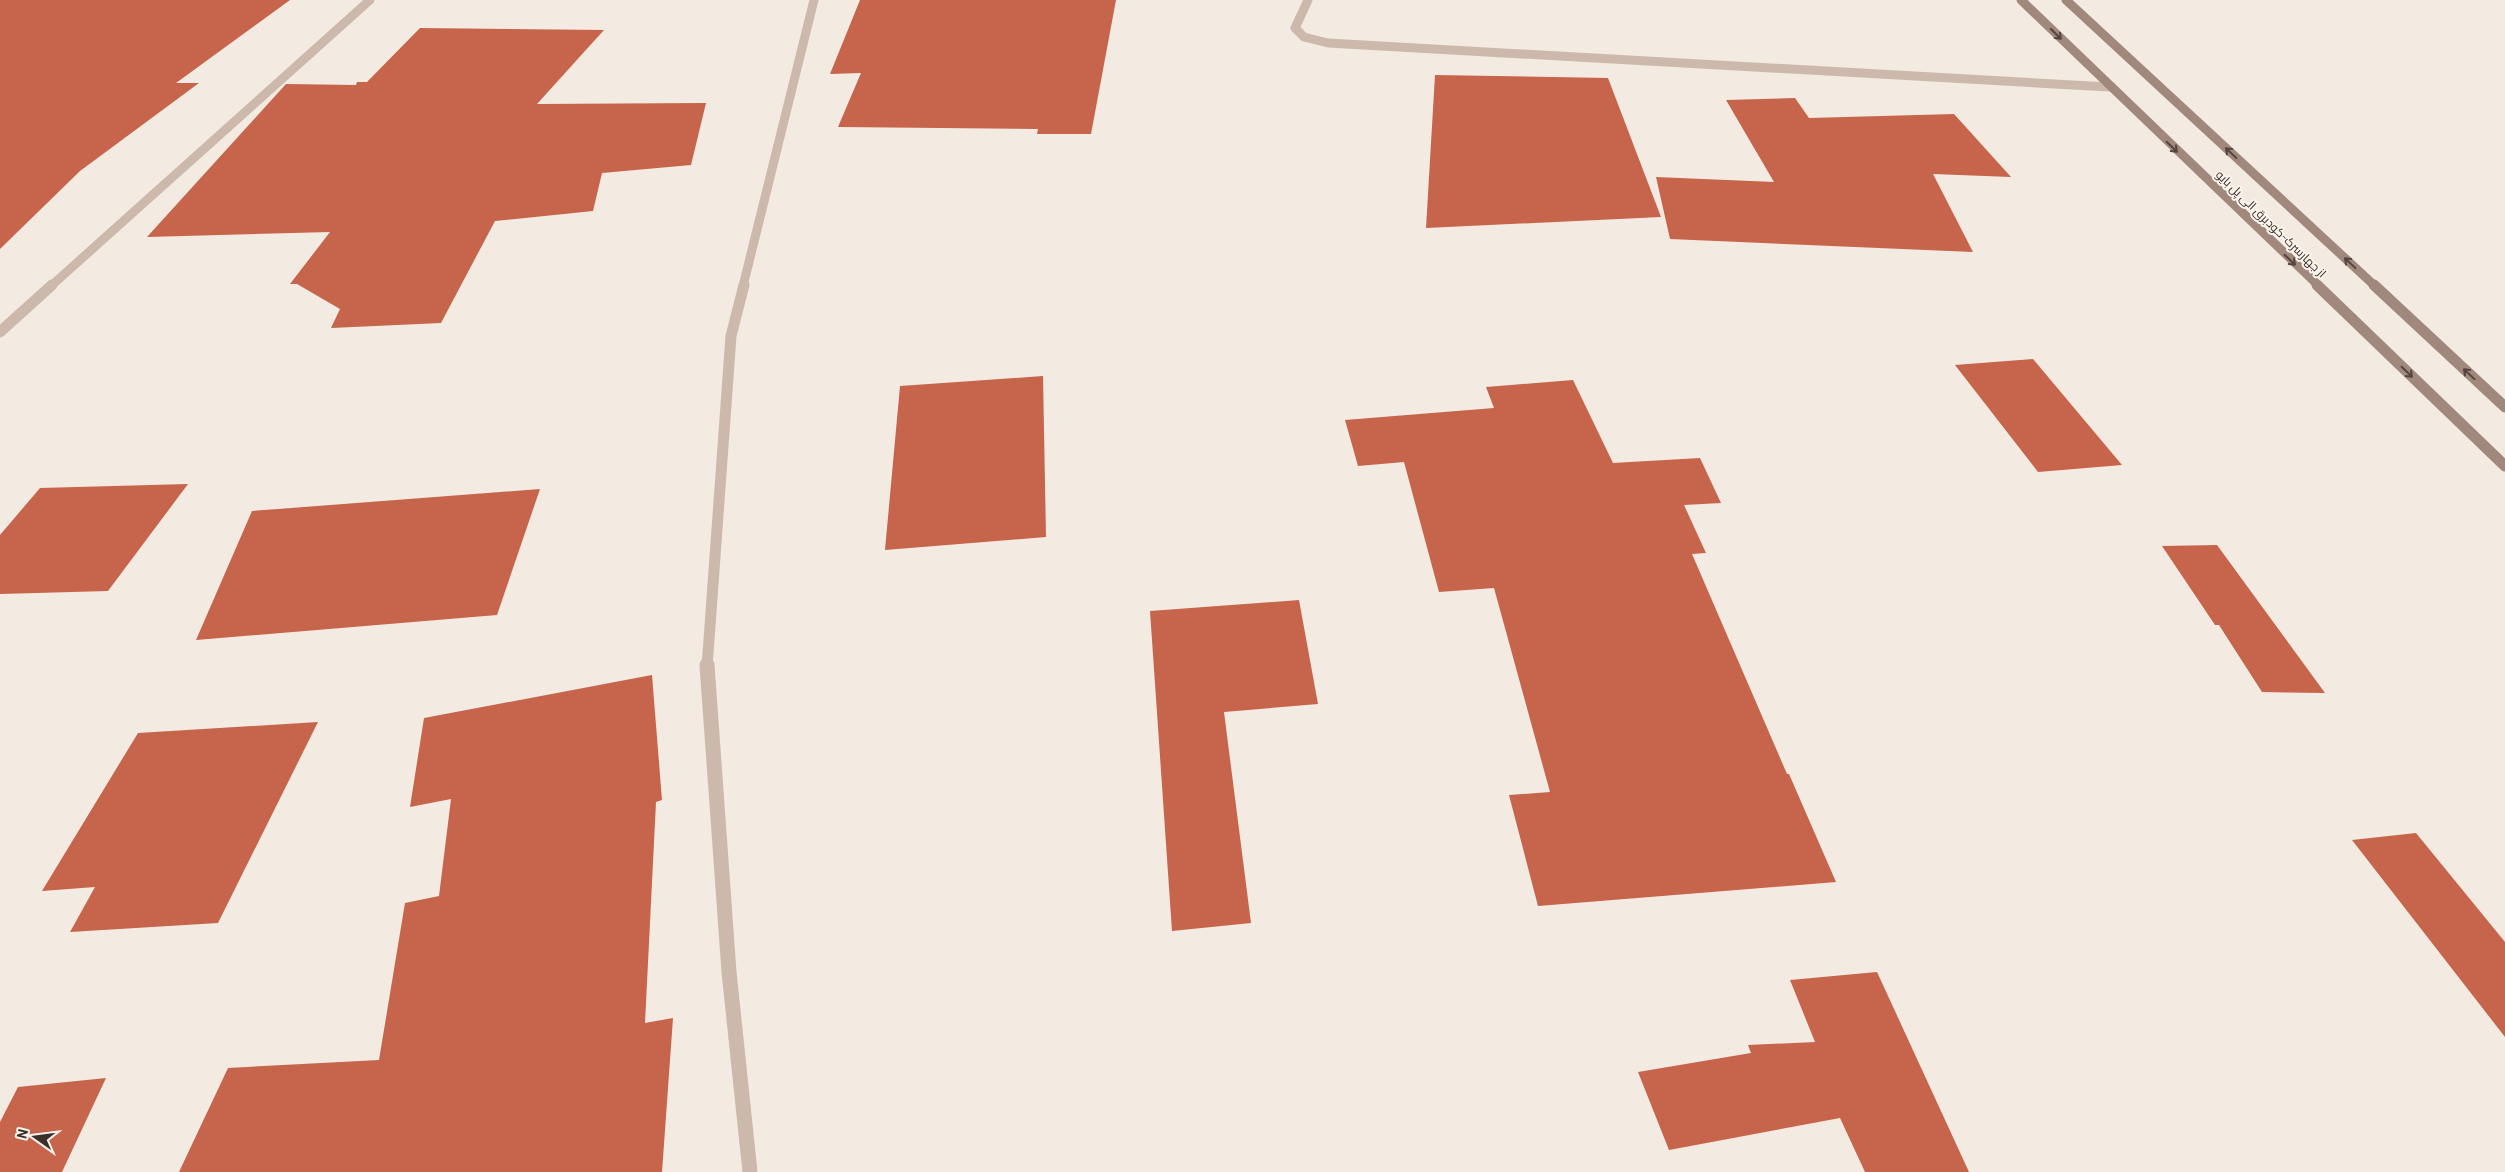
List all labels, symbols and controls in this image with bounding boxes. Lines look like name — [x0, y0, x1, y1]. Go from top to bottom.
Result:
one-way arrow — [2049, 28, 2062, 40]
one-way arrow — [2166, 141, 2179, 153]
one-way arrow — [2224, 147, 2237, 159]
street label: از جهارسرک-کودبرق الی پل بایو — [2212, 167, 2330, 282]
one-way arrow — [2283, 254, 2296, 266]
one-way arrow — [2343, 257, 2356, 269]
one-way arrow — [2401, 366, 2413, 378]
one-way arrow — [2463, 368, 2476, 380]
north arrow — [10, 1112, 60, 1162]
text: N — [13, 1127, 31, 1140]

